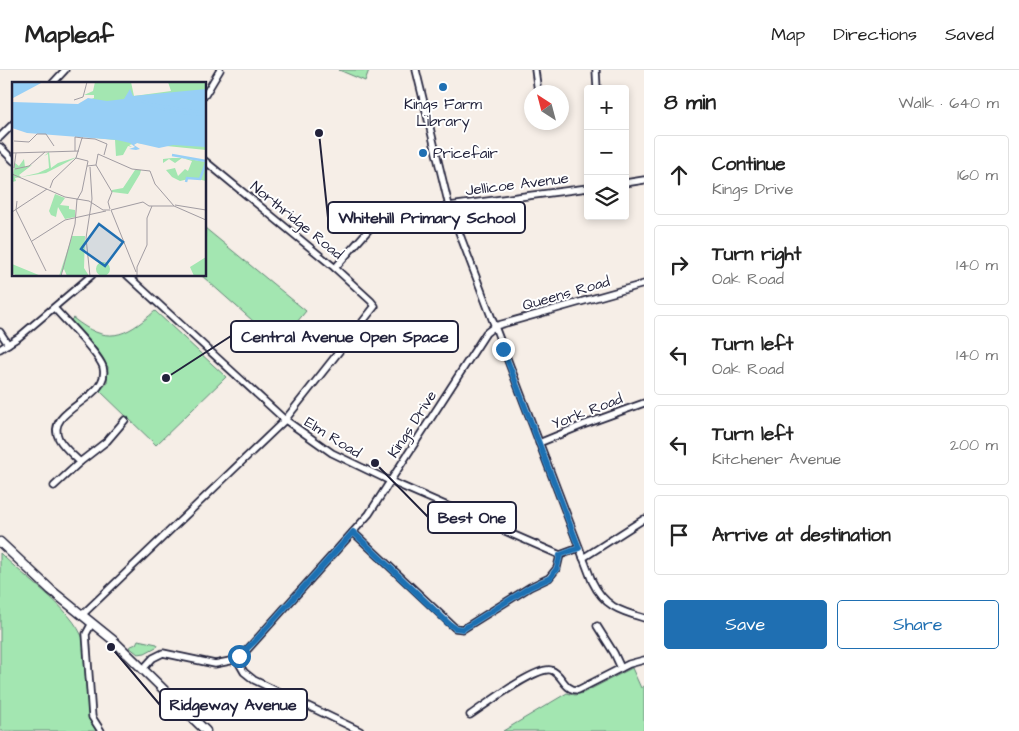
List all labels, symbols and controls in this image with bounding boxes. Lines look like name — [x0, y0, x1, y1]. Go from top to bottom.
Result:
text: Mapleaf — [25, 18, 114, 52]
text: Map — [771, 22, 805, 47]
text: Directions — [833, 22, 917, 47]
text: Saved — [945, 22, 994, 47]
marker: Kings Farm Library — [437, 81, 449, 93]
inset map — [12, 82, 206, 276]
north arrow — [524, 85, 569, 130]
map controls — [584, 85, 629, 220]
button: + — [584, 85, 629, 130]
text: 8 min — [664, 88, 716, 117]
text: Walk · 640 m — [899, 92, 999, 114]
place label: Kings Farm Library — [404, 94, 482, 133]
button: − — [584, 130, 629, 175]
place label: Pricefair — [433, 143, 498, 164]
marker: Pricefair — [417, 147, 429, 159]
text: Continue — [712, 151, 786, 178]
icon: ahead — [665, 161, 693, 189]
text: 160 m — [957, 164, 998, 186]
street label: Jellicoe Avenue — [464, 168, 570, 201]
button: layers — [584, 175, 629, 220]
street label: Northridge Road — [245, 176, 348, 265]
text: Kings Drive — [712, 178, 793, 200]
callout: Whitehill Primary School — [328, 202, 525, 233]
text: Whitehill Primary School — [337, 207, 516, 230]
text: Turn right — [712, 241, 801, 268]
icon: right — [665, 251, 693, 279]
text: 140 m — [956, 254, 998, 276]
text: Oak Road — [712, 268, 784, 290]
street label: Queens Road — [520, 271, 613, 316]
callout: Central Avenue Open Space — [231, 321, 458, 352]
text: Central Avenue Open Space — [241, 326, 449, 348]
text: Turn left — [712, 331, 793, 358]
route end — [492, 338, 515, 361]
icon: left — [665, 341, 693, 369]
text: 140 m — [956, 344, 998, 366]
text: Oak Road — [712, 358, 784, 380]
street label: Kings Drive — [383, 387, 443, 463]
street label: York Road — [549, 388, 626, 435]
street label: Elm Road — [300, 412, 365, 463]
text: Turn left — [712, 421, 793, 448]
icon: left — [665, 431, 693, 459]
text: 200 m — [950, 434, 998, 456]
text: Kitchener Avenue — [712, 448, 841, 470]
callout: Best One — [428, 502, 516, 533]
text: Best One — [438, 507, 507, 529]
icon: arrive — [665, 521, 693, 549]
text: Arrive at destination — [712, 522, 891, 549]
button: Save — [664, 600, 827, 649]
button: Share — [837, 600, 999, 649]
route start — [228, 645, 251, 668]
callout: Ridgeway Avenue — [160, 689, 307, 720]
text: Ridgeway Avenue — [169, 694, 297, 718]

